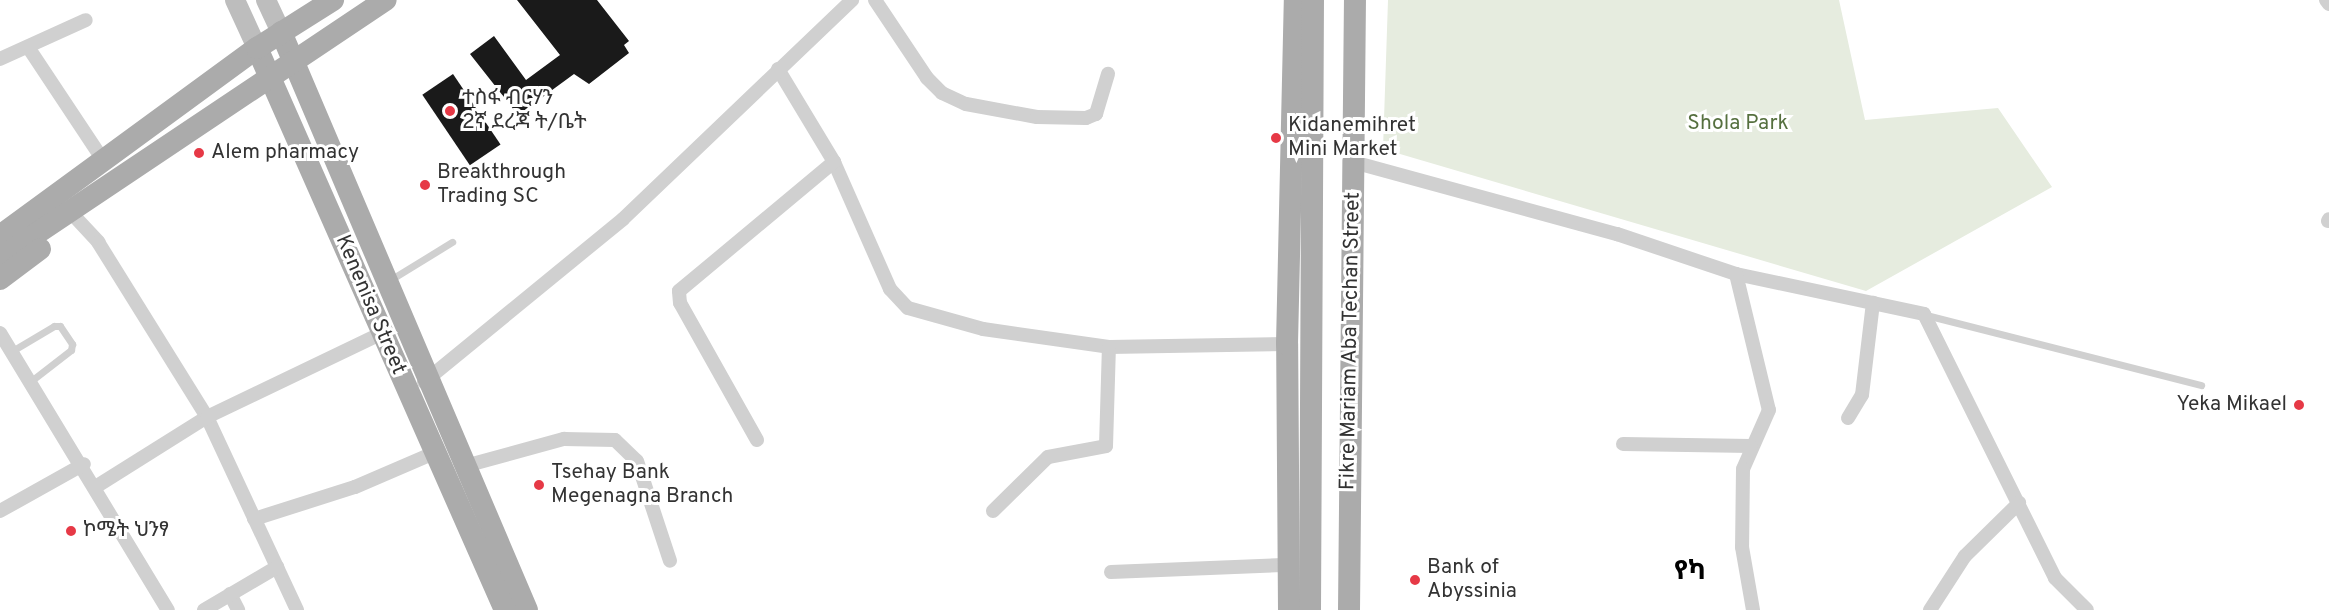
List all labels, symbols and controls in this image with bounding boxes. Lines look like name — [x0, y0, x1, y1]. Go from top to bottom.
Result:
place label: ተስፋ ብርሃን 2ኛ ደረጃ ት/ቤት — [462, 86, 587, 136]
marker: ተስፋ ብርሃን 2ኛ ደረጃ ት/ቤት — [443, 104, 457, 118]
park label: Shola Park — [1687, 111, 1789, 137]
place label: Kidanemihret Mini Market — [1288, 113, 1416, 163]
marker: Kidanemihret Mini Market — [1269, 131, 1283, 145]
place label: Alem pharmacy — [211, 140, 359, 166]
marker: Alem pharmacy — [192, 146, 206, 160]
place label: Breakthrough Trading SC — [437, 160, 566, 210]
marker: Breakthrough Trading SC — [418, 178, 432, 192]
street label: Fikre Mariam Aba Techan Street — [1336, 191, 1366, 491]
street label: Kenenisa Street — [329, 231, 411, 379]
place label: Yeka Mikael — [2177, 392, 2287, 418]
marker: Yeka Mikael — [2292, 398, 2306, 412]
place label: Tsehay Bank Megenagna Branch — [551, 460, 733, 510]
marker: Tsehay Bank Megenagna Branch — [532, 478, 546, 492]
place label: ኮሜት ህንፃ — [83, 518, 169, 544]
marker: ኮሜት ህንፃ — [64, 524, 78, 538]
place label: Bank of Abyssinia — [1427, 555, 1517, 605]
district label: የካ — [1674, 557, 1706, 589]
marker: Bank of Abyssinia — [1408, 573, 1422, 587]

